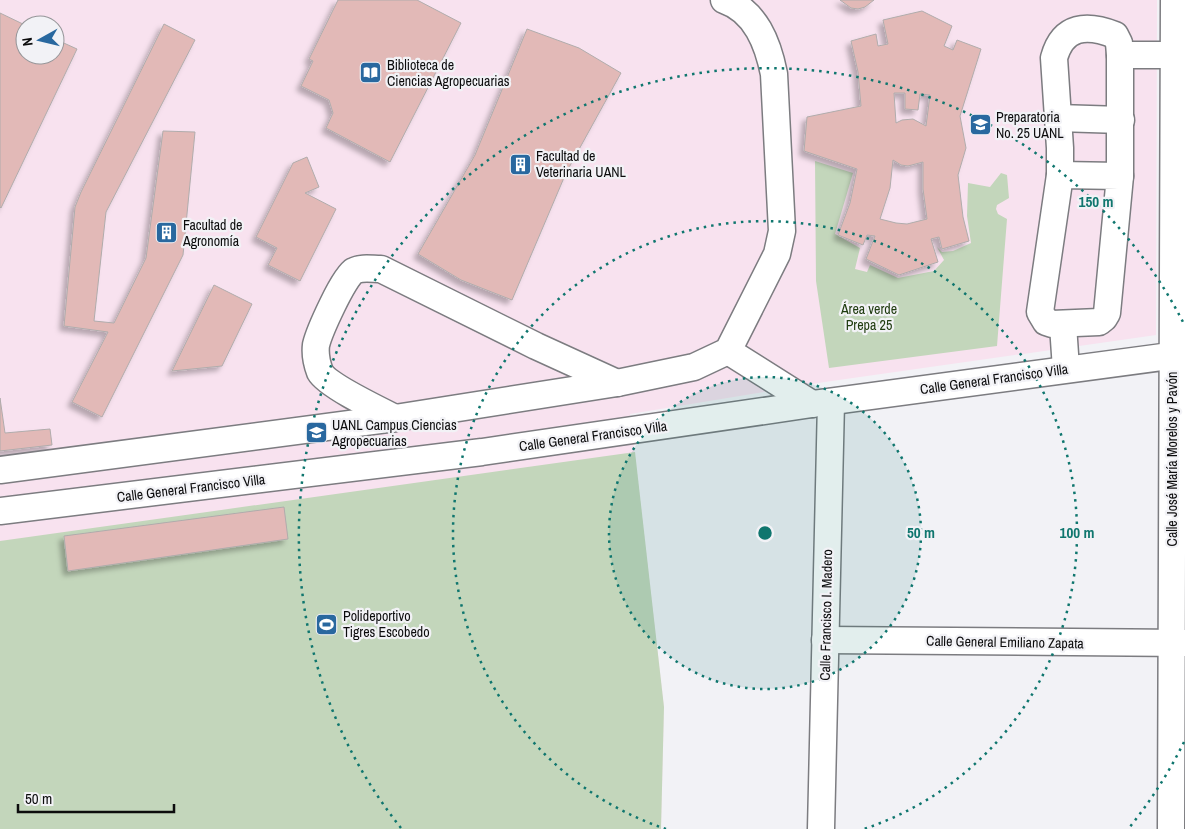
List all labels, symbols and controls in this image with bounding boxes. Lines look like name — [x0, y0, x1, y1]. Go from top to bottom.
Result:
north arrow — [15, 15, 65, 65]
text: N — [18, 36, 37, 47]
place label: Biblioteca de Ciencias Agropecuarias — [387, 56, 510, 90]
library icon: Biblioteca de Ciencias Agropecuarias — [359, 61, 383, 85]
place label: Preparatoria No. 25 UANL — [996, 108, 1064, 142]
school or university icon: Preparatoria No. 25 UANL — [968, 113, 992, 137]
place label: Facultad de Veterinaria UANL — [536, 147, 627, 181]
building icon: Facultad de Veterinaria UANL — [508, 152, 532, 176]
text: 150 m — [1079, 191, 1113, 212]
place label: Facultad de Agronomía — [182, 216, 242, 250]
building icon: Facultad de Agronomía — [155, 221, 179, 245]
park label: Área verde Prepa 25 — [840, 300, 897, 334]
street label: Calle General Francisco Villa — [919, 360, 1070, 398]
street label: Calle José María Morelos y Pavón — [1163, 372, 1181, 546]
place label: UANL Campus Ciencias Agropecuarias — [331, 416, 457, 450]
street label: Calle General Francisco Villa — [518, 417, 669, 455]
school or university icon: UANL Campus Ciencias Agropecuarias — [304, 421, 328, 445]
street label: Calle General Francisco Villa — [116, 470, 267, 506]
text: 50 m — [907, 522, 935, 543]
text: 100 m — [1060, 522, 1094, 543]
centre of rings — [756, 524, 774, 542]
street label: Calle Francisco I. Madero — [816, 549, 836, 681]
place label: Polideportivo Tigres Escobedo — [343, 607, 430, 641]
sports icon: Polideportivo Tigres Escobedo — [315, 612, 339, 636]
street label: Calle General Emiliano Zapata — [926, 632, 1085, 652]
scale bar — [18, 782, 174, 814]
text: 50 m — [25, 788, 52, 809]

